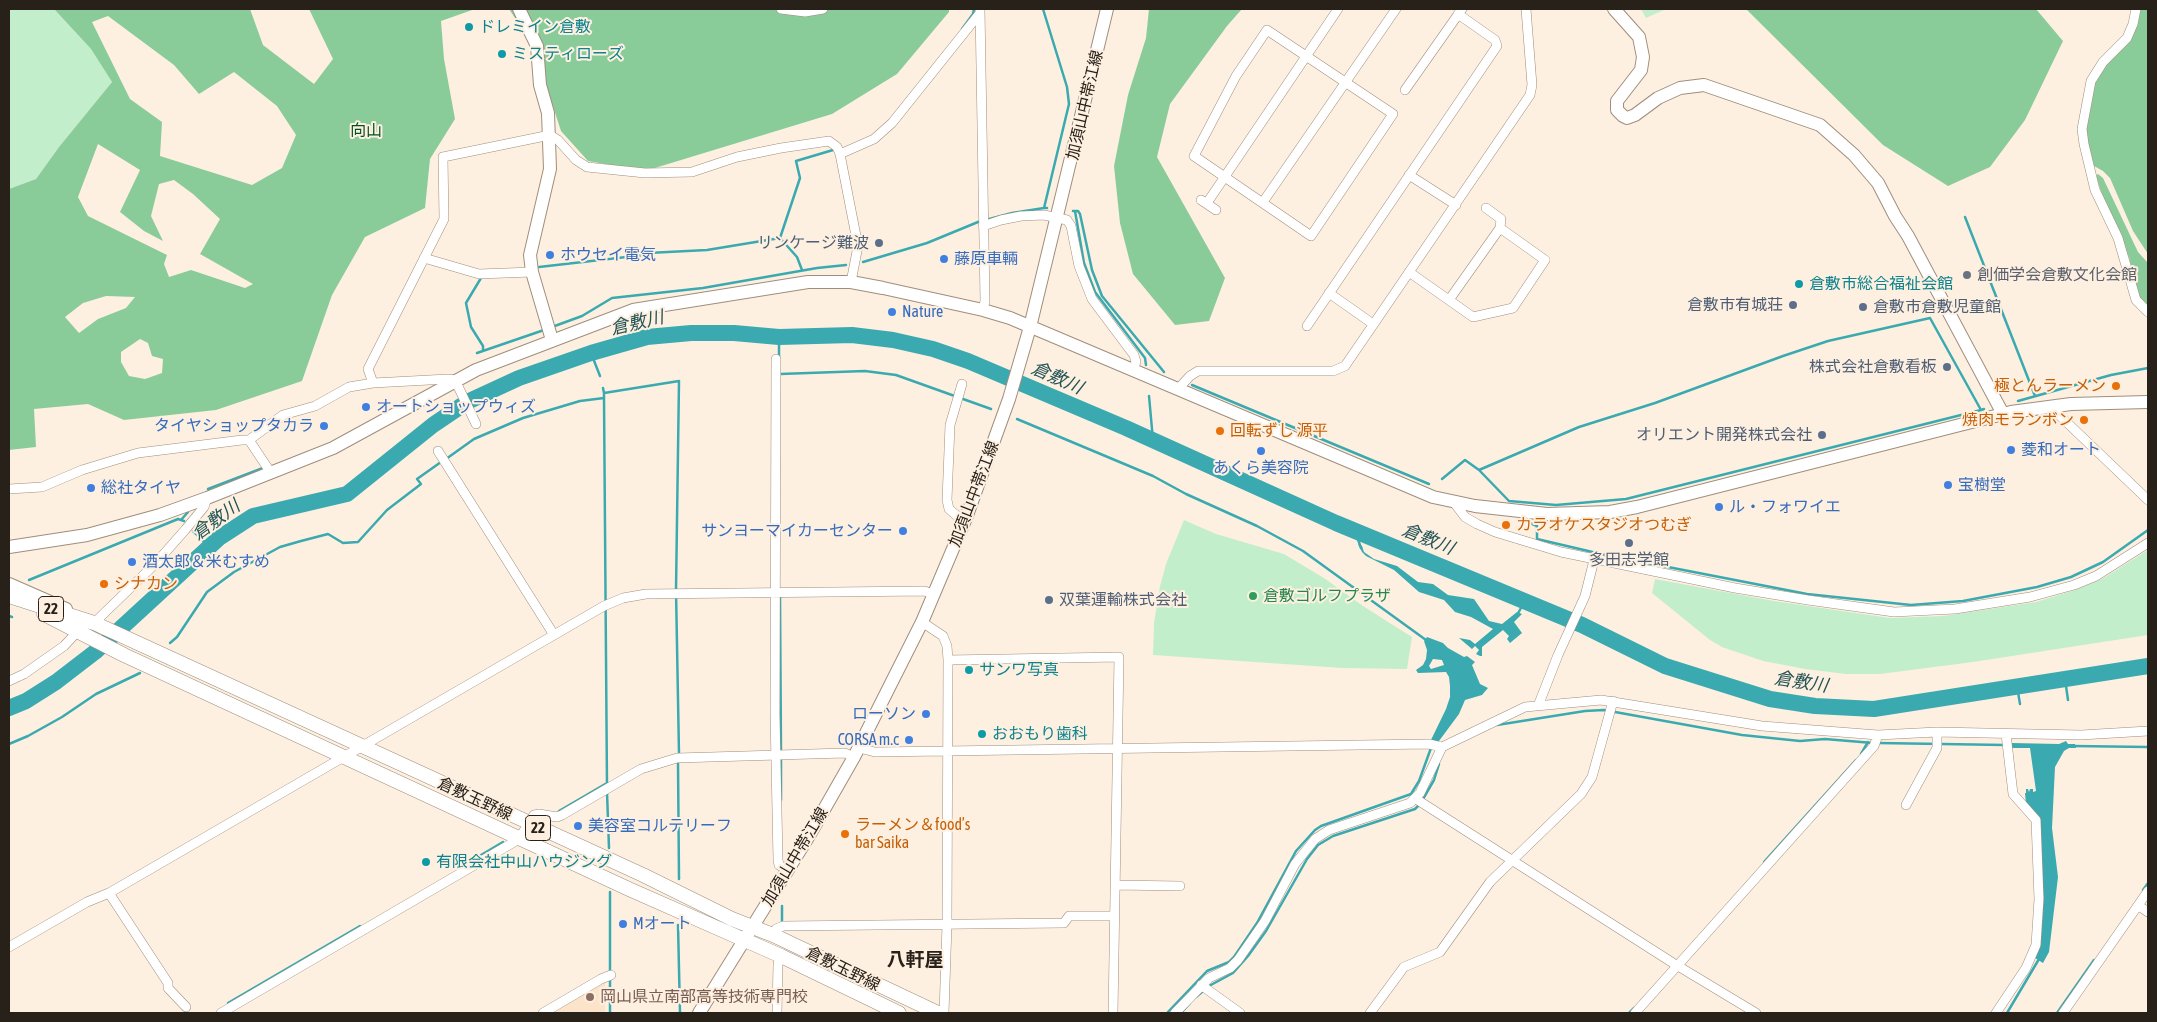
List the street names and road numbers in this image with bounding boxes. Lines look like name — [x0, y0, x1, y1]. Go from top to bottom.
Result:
street label: 加須山中帯江線 — [1063, 48, 1107, 162]
street label: 加須山中帯江線 — [945, 438, 1003, 550]
road number: 22 — [38, 596, 64, 622]
street label: 倉敷玉野線 — [435, 773, 515, 825]
street label: 加須山中帯江線 — [758, 804, 832, 910]
road number: 22 — [526, 816, 550, 840]
street label: 倉敷玉野線 — [803, 943, 883, 995]

